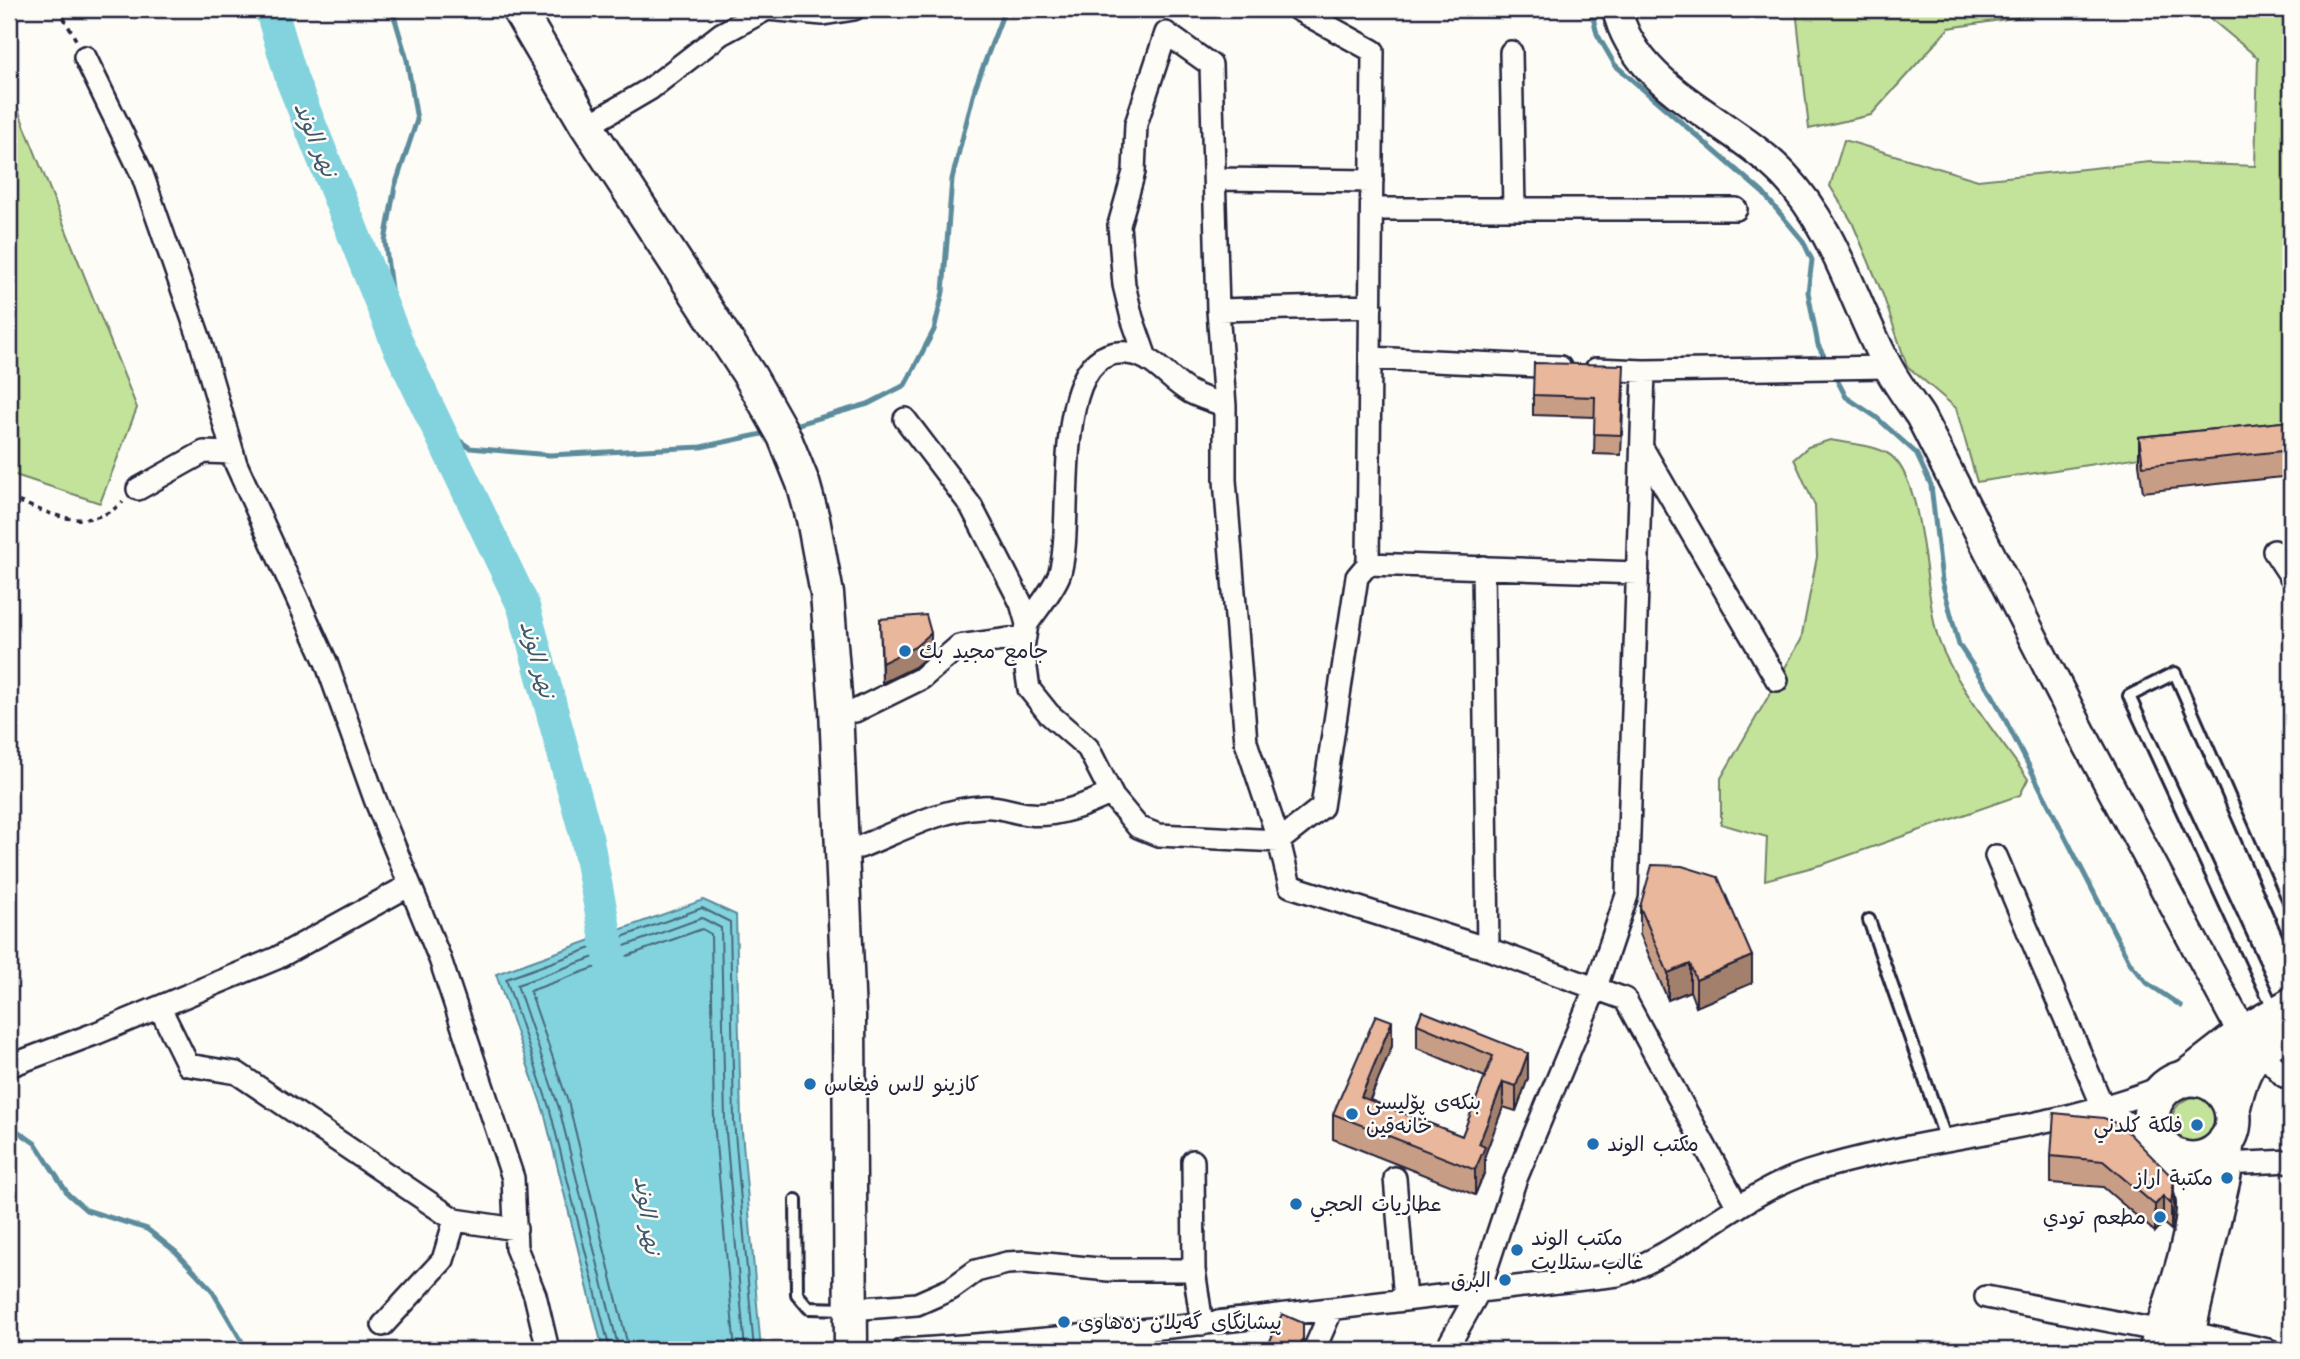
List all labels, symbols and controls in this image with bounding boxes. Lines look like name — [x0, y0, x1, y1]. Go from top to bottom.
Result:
water label: نهر الوند — [283, 97, 346, 185]
water label: نهر الوند — [509, 617, 564, 704]
place label: جامع مجيد بك — [919, 636, 1049, 669]
marker: جامع مجيد بك — [897, 643, 913, 659]
place label: كازينو لاس فيغاس — [824, 1069, 979, 1102]
marker: كازينو لاس فيغاس — [802, 1076, 818, 1092]
place label: بنکەی پۆلیسی خانەقین — [1366, 1087, 1481, 1144]
marker: بنکەی پۆلیسی خانەقین — [1344, 1106, 1360, 1122]
place label: فلكة كلدني — [2093, 1110, 2183, 1144]
marker: فلكة كلدني — [2189, 1117, 2205, 1133]
place label: مكتب الوند — [1607, 1129, 1699, 1162]
marker: مكتب الوند — [1585, 1136, 1601, 1152]
place label: مكتبة اراز — [2133, 1163, 2213, 1196]
marker: مكتبة اراز — [2219, 1170, 2235, 1186]
water label: نهر الوند — [623, 1174, 670, 1259]
place label: عطاريات الحجي — [1310, 1189, 1442, 1223]
marker: عطاريات الحجي — [1288, 1196, 1304, 1212]
place label: مطعم تودي — [2043, 1202, 2146, 1235]
marker: مطعم تودي — [2152, 1209, 2168, 1225]
place label: مكتب الوند غالب ستلايت — [1531, 1223, 1644, 1280]
marker: مكتب الوند غالب ستلايت — [1509, 1242, 1525, 1258]
place label: البرق — [1451, 1265, 1491, 1298]
marker: البرق — [1497, 1272, 1513, 1288]
place label: پیشانگای گەیلان زەهاوی — [1078, 1307, 1282, 1340]
marker: پیشانگای گەیلان زەهاوی — [1056, 1314, 1072, 1330]

